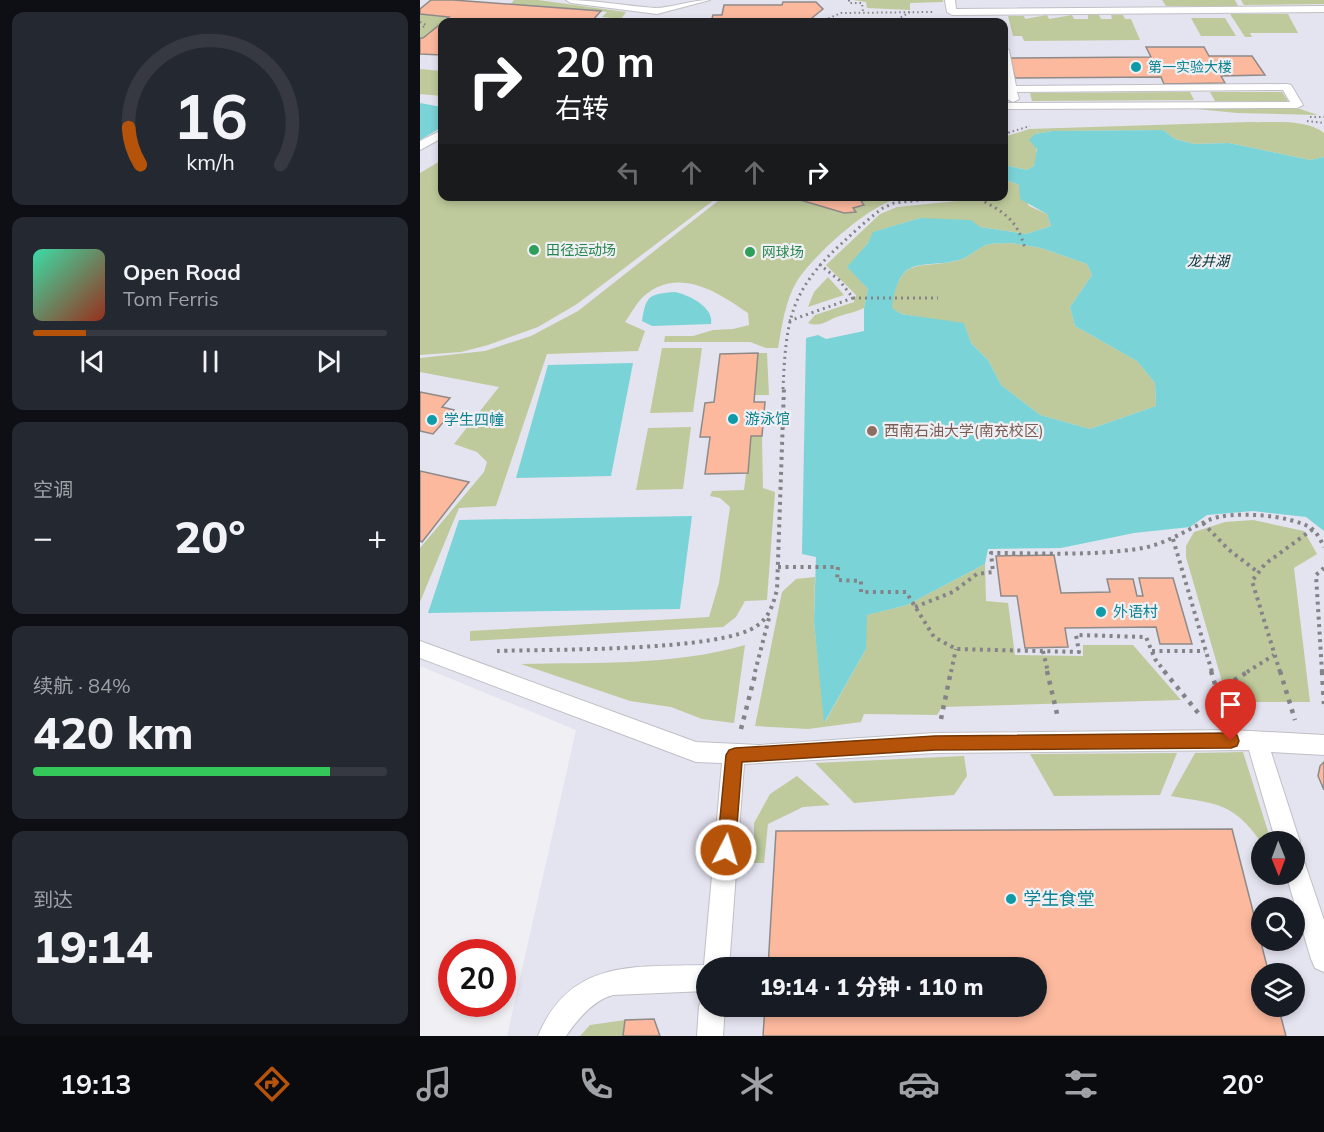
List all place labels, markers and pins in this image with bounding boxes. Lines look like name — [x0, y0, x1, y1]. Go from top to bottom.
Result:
place label: 第一实验大楼 — [1148, 58, 1232, 76]
marker: 第一实验大楼 — [1129, 60, 1143, 74]
place label: 田径运动场 — [546, 241, 616, 259]
marker: 田径运动场 — [527, 243, 541, 257]
place label: 网球场 — [762, 243, 804, 261]
marker: 网球场 — [743, 245, 757, 259]
place label: 游泳馆 — [745, 409, 790, 428]
place label: 学生四幢 — [444, 410, 504, 429]
marker: 游泳馆 — [726, 412, 740, 426]
marker: 学生四幢 — [425, 413, 439, 427]
place label: 西南石油大学(南充校区) — [884, 421, 1044, 440]
marker: 西南石油大学(南充校区) — [865, 424, 879, 438]
place label: 外语村 — [1113, 602, 1158, 621]
marker: 外语村 — [1094, 605, 1108, 619]
pin — [1205, 679, 1256, 741]
place label: 学生食堂 — [1023, 887, 1095, 910]
marker: 学生食堂 — [1004, 892, 1018, 906]

